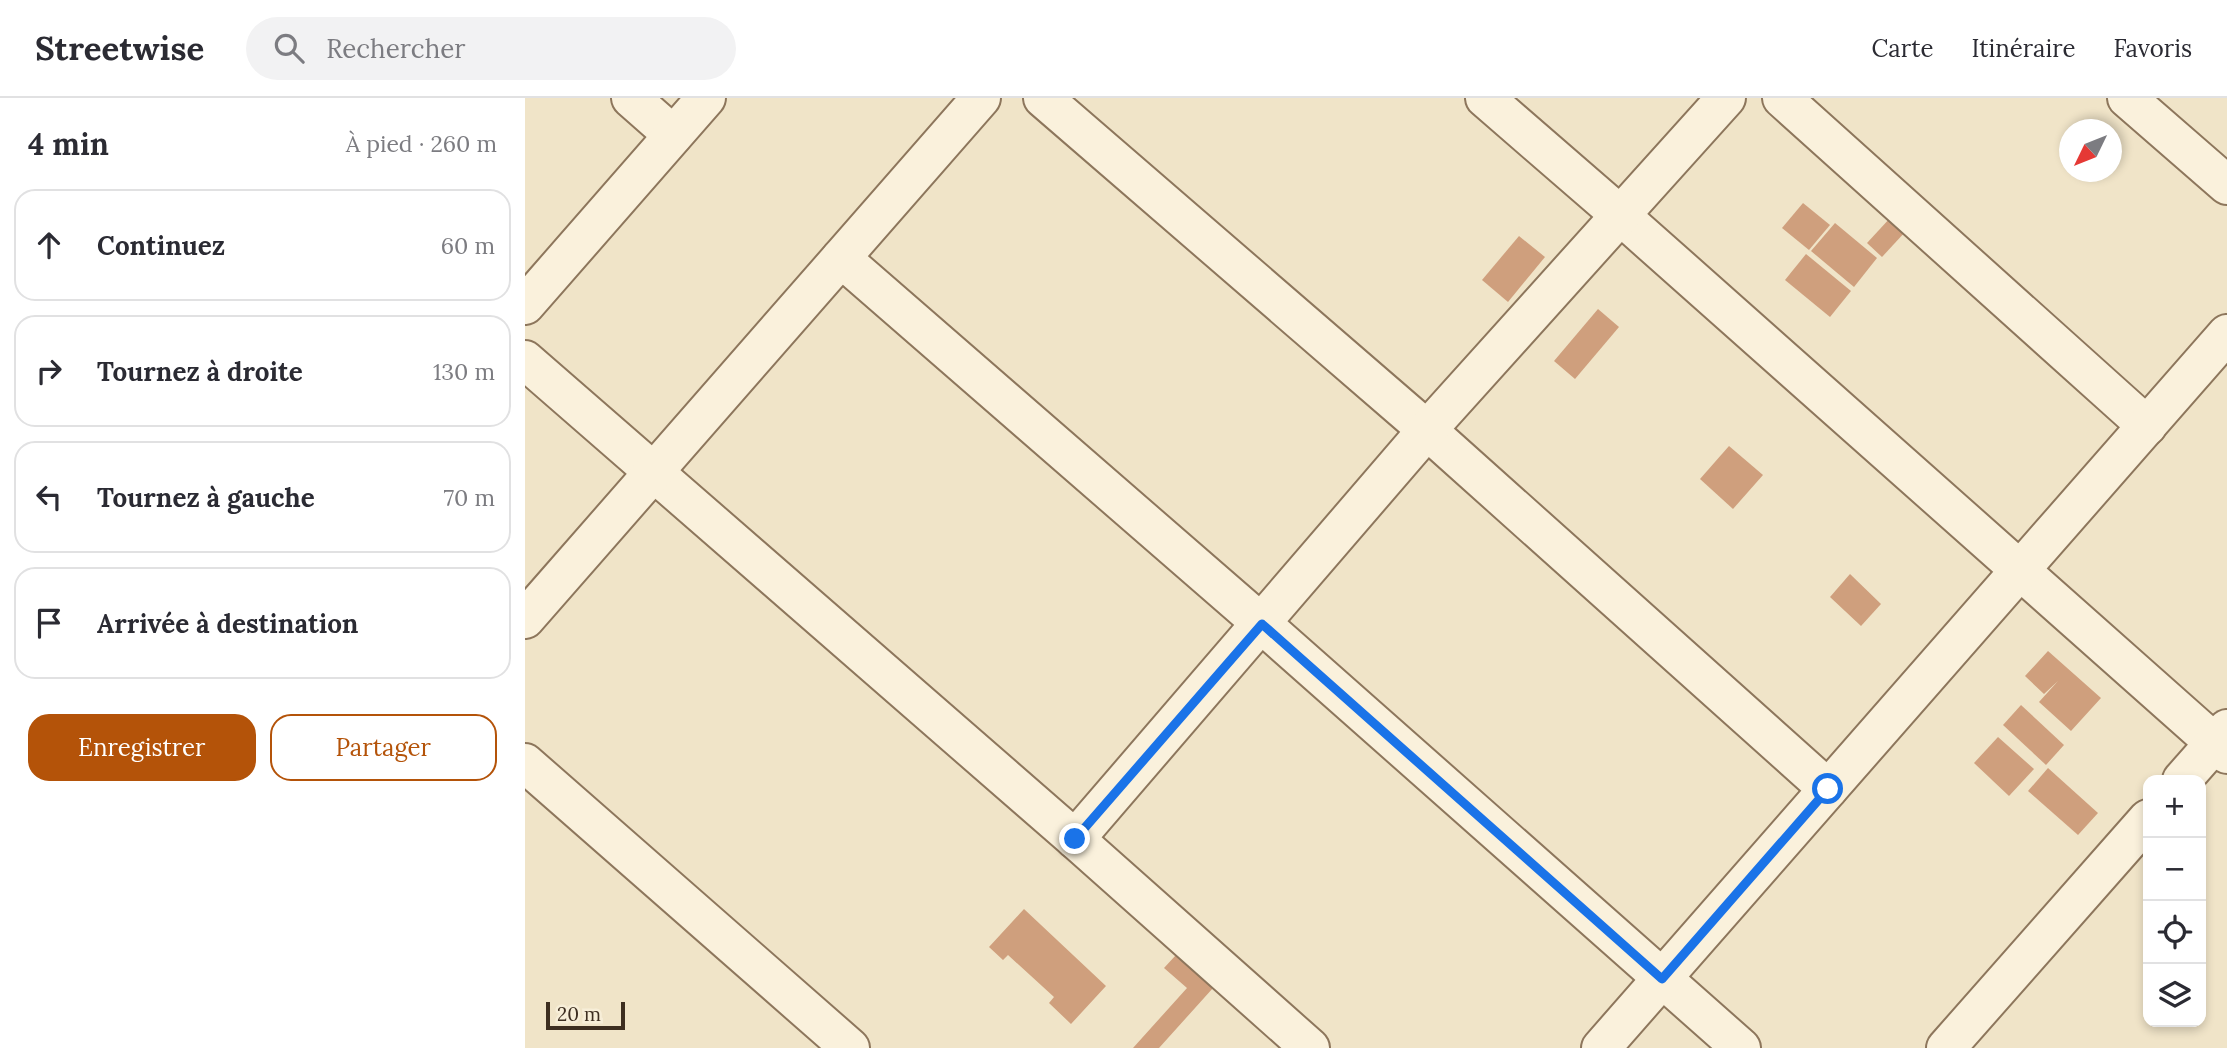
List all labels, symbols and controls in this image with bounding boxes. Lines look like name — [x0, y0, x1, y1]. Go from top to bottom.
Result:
search box — [246, 17, 736, 80]
text: Streetwise — [35, 27, 204, 69]
icon: search — [270, 29, 308, 67]
text: Rechercher — [326, 32, 466, 65]
text: Carte — [1872, 33, 1934, 64]
text: Itinéraire — [1972, 33, 2075, 64]
text: Favoris — [2113, 33, 2192, 64]
north arrow — [2059, 119, 2122, 182]
text: 4 min — [28, 125, 109, 163]
text: À pied · 260 m — [346, 129, 497, 158]
icon: ahead — [30, 226, 68, 264]
text: Continuez — [97, 229, 225, 262]
text: 60 m — [441, 231, 495, 260]
icon: right — [30, 352, 68, 390]
text: Tournez à droite — [97, 355, 303, 388]
text: 130 m — [433, 357, 495, 386]
icon: left — [30, 478, 68, 516]
text: Tournez à gauche — [97, 481, 315, 514]
text: 70 m — [444, 483, 495, 512]
icon: arrive — [30, 604, 68, 642]
text: Arrivée à destination — [97, 607, 358, 640]
button: Enregistrer — [28, 714, 256, 781]
button: Partager — [270, 714, 497, 781]
route start — [1812, 773, 1843, 804]
map controls — [2143, 775, 2206, 1027]
button: + — [2143, 775, 2206, 838]
route end — [1059, 823, 1090, 854]
button: − — [2143, 838, 2206, 901]
button: locate — [2143, 901, 2206, 964]
button: layers — [2143, 964, 2206, 1027]
scale bar — [546, 999, 625, 1031]
text: 20 m — [557, 1002, 601, 1026]

